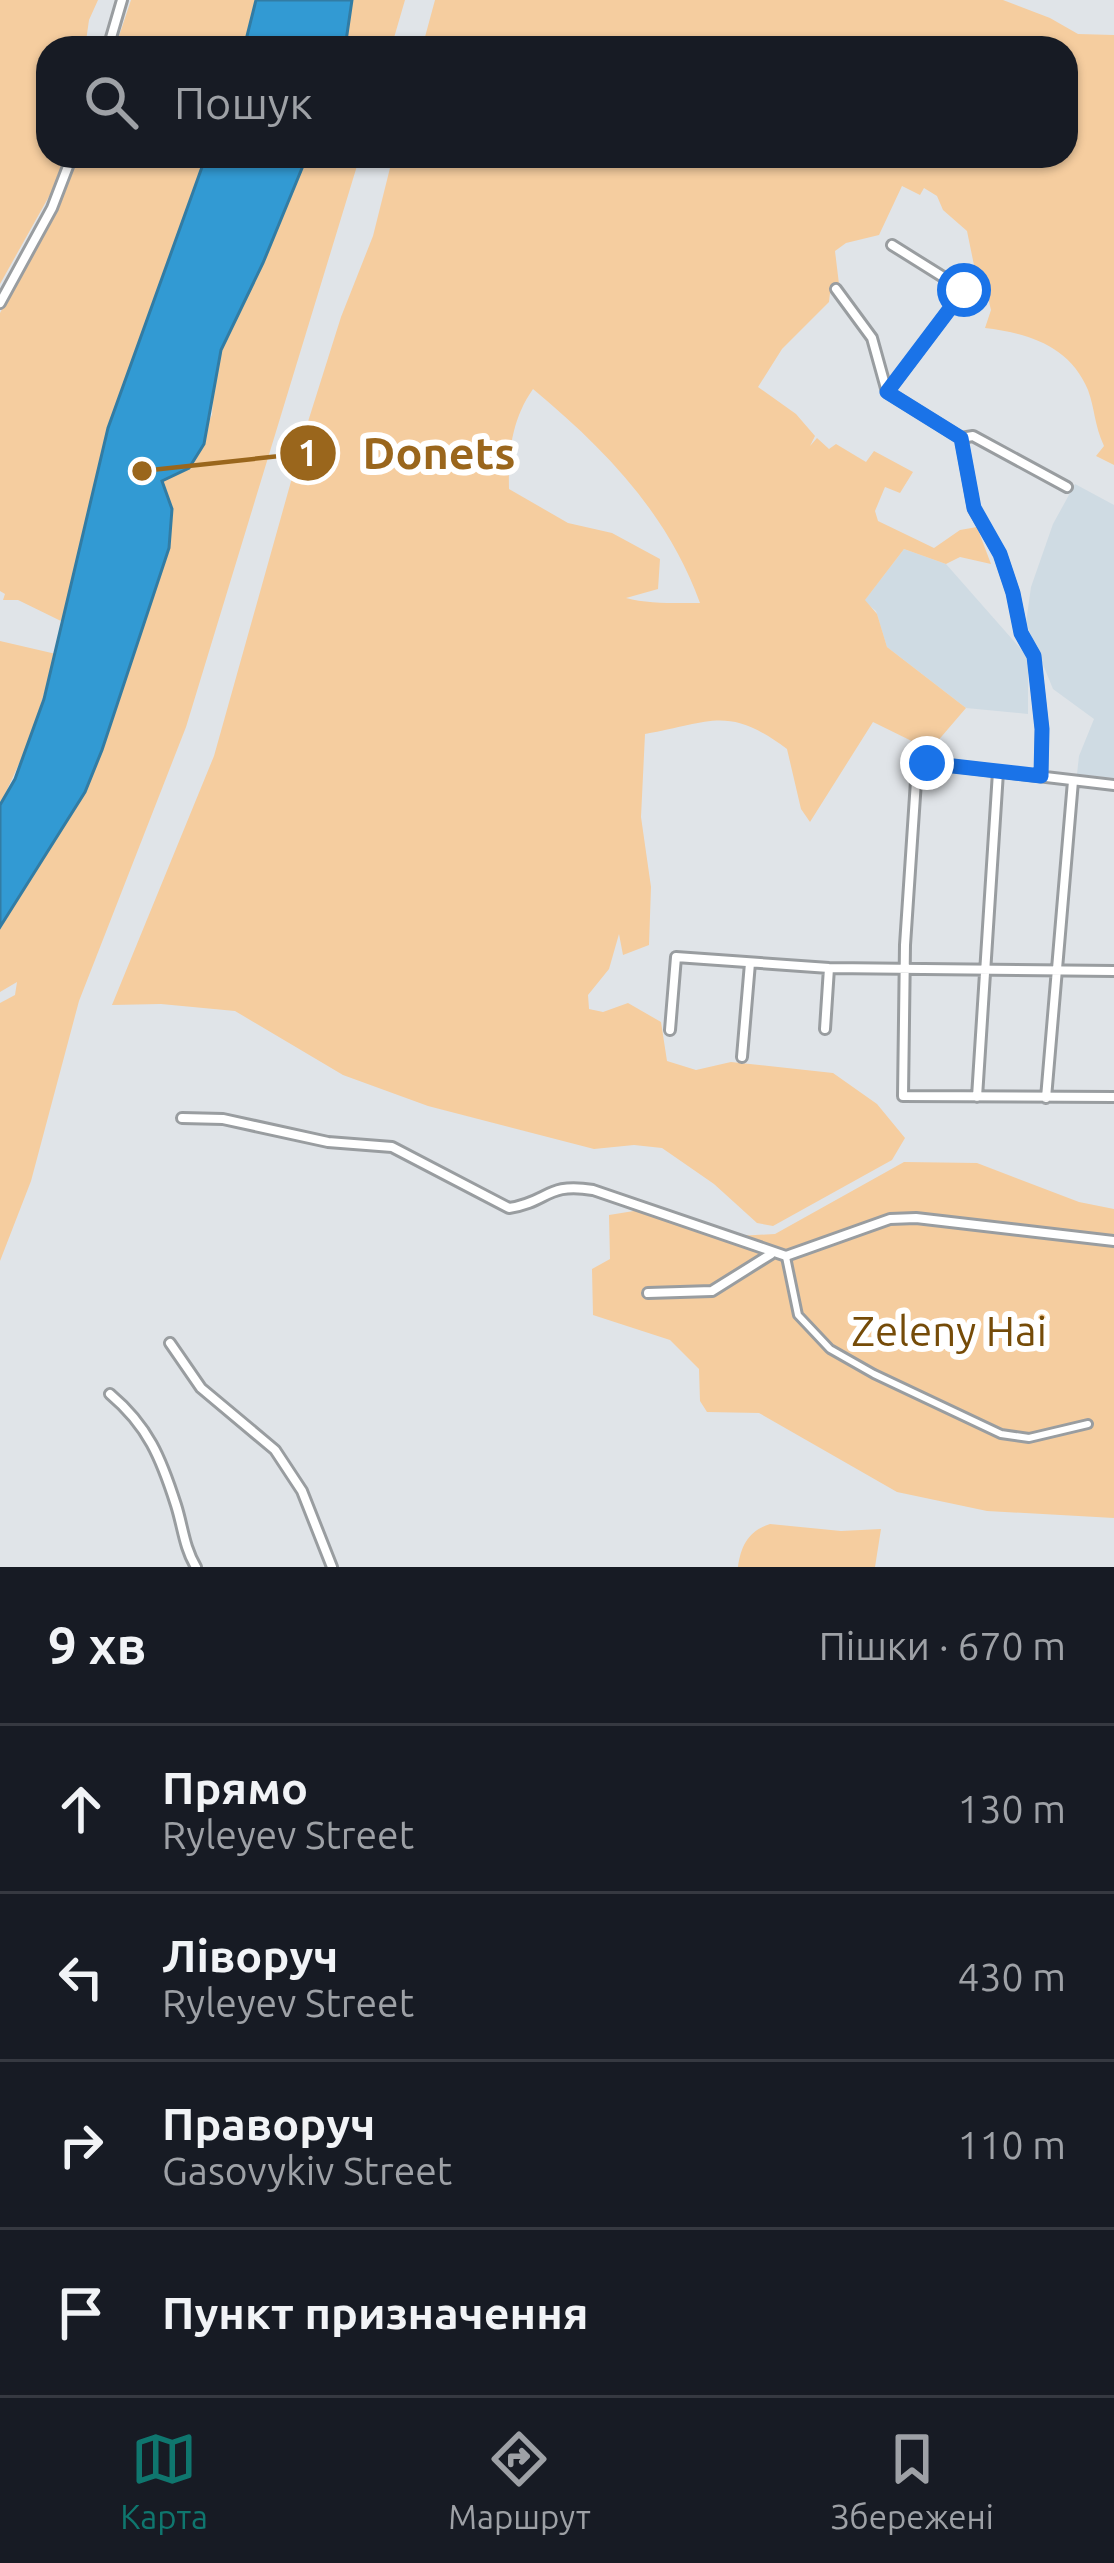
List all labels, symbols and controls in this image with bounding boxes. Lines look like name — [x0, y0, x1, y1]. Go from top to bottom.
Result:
search box — [36, 36, 1078, 168]
icon: search — [78, 69, 144, 135]
text: Пошук — [174, 77, 313, 128]
route start — [937, 263, 991, 317]
callout: Donets — [278, 413, 539, 494]
text: Donets — [363, 427, 515, 478]
text: 1 — [298, 432, 318, 473]
route end — [900, 736, 954, 790]
park label: Zeleny Hai — [851, 1307, 1047, 1354]
text: 9 хв — [48, 1616, 146, 1674]
text: Пішки · 670 m — [819, 1624, 1066, 1667]
text: Прямо — [162, 1762, 308, 1813]
icon: ahead — [48, 1776, 114, 1842]
text: 130 m — [957, 1787, 1066, 1830]
text: Ryleyev Street — [162, 1813, 414, 1856]
text: Ліворуч — [162, 1930, 338, 1981]
icon: left — [48, 1944, 114, 2010]
text: 430 m — [957, 1955, 1066, 1998]
text: Ryleyev Street — [162, 1981, 414, 2024]
text: Праворуч — [162, 2098, 375, 2149]
icon: right — [48, 2112, 114, 2178]
text: 110 m — [957, 2123, 1066, 2166]
text: Gasovykiv Street — [162, 2149, 452, 2192]
icon: arrive — [48, 2280, 114, 2346]
text: Пункт призначення — [162, 2287, 589, 2338]
tab: Карта — [120, 2426, 208, 2535]
tab: Маршрут — [448, 2426, 591, 2535]
tab: Збережені — [831, 2426, 994, 2535]

